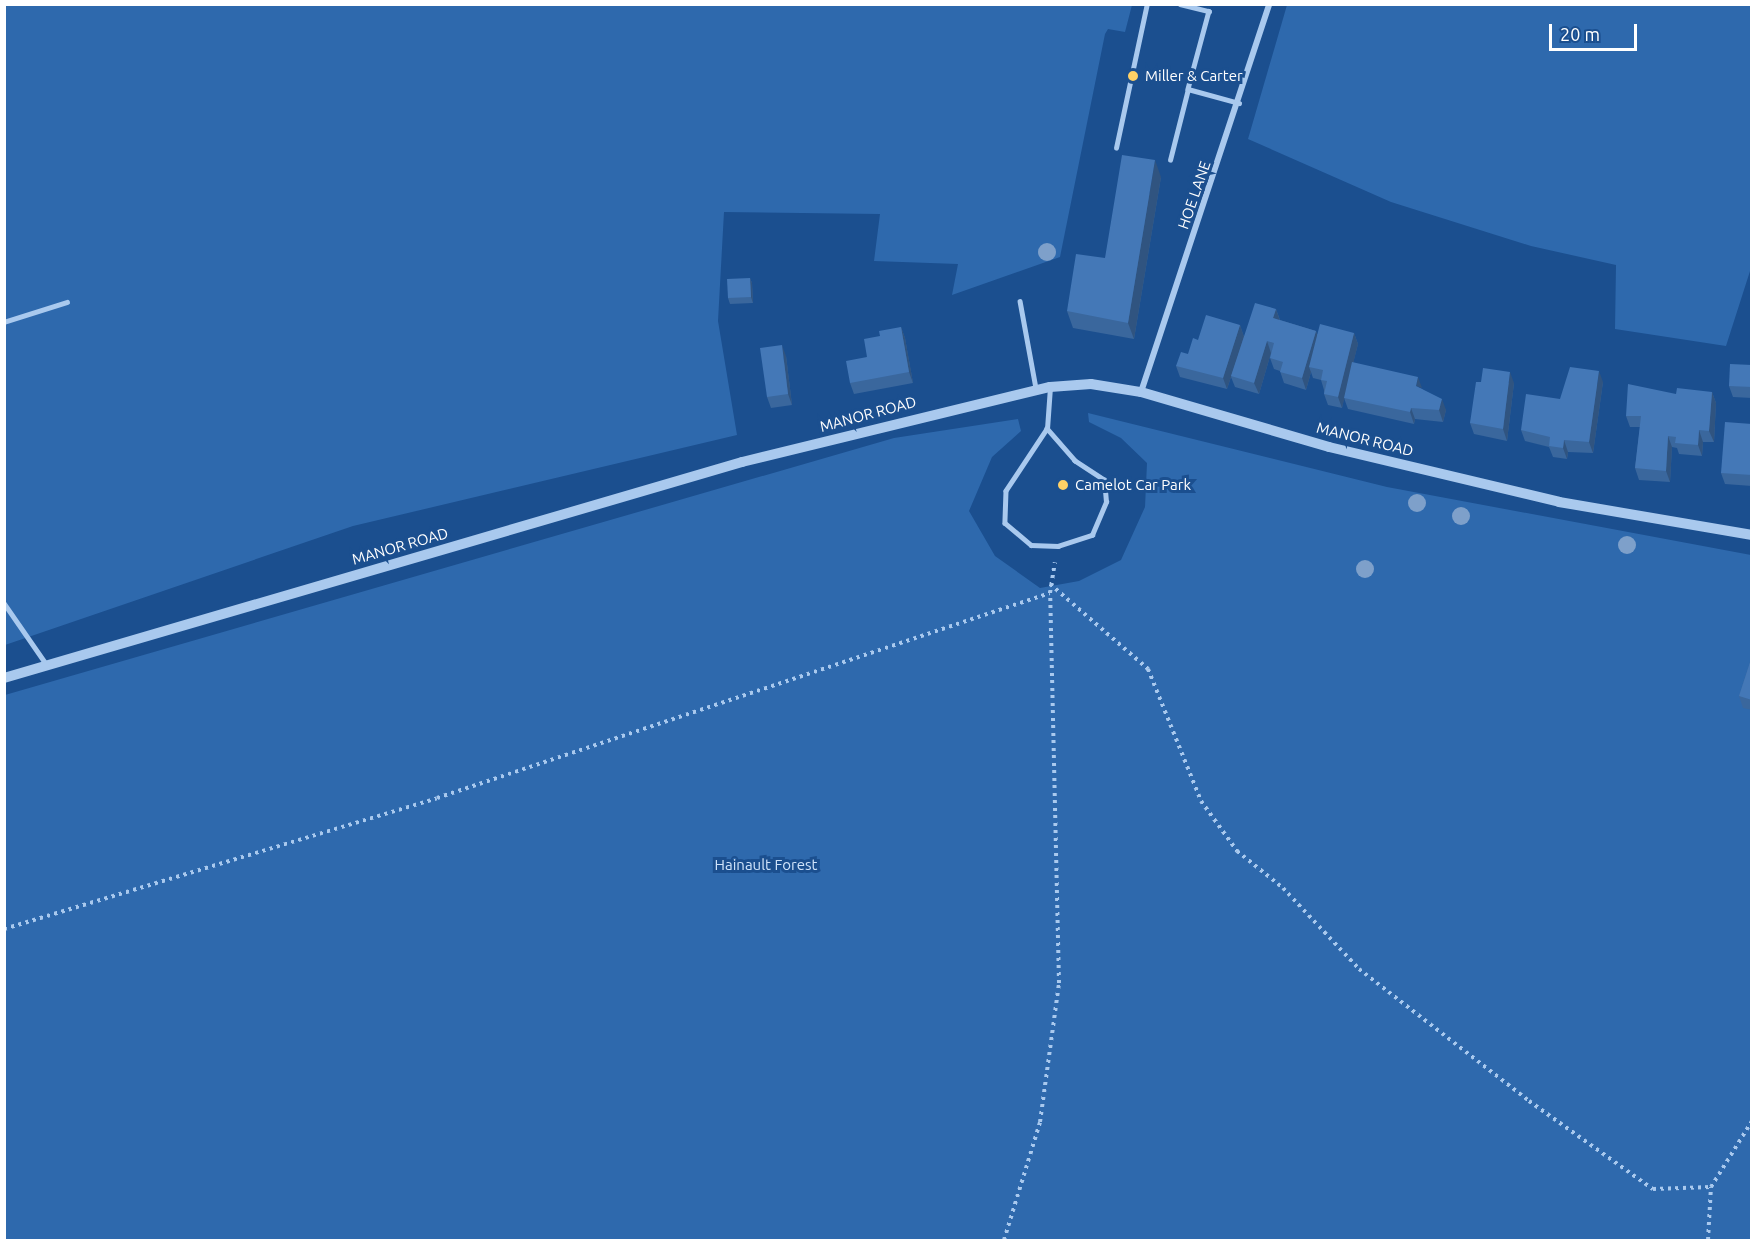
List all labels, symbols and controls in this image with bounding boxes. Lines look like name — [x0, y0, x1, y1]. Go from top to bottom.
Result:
scale bar — [1552, 12, 1640, 50]
text: 20 m — [1560, 24, 1600, 44]
place label: Miller & Carter — [1145, 67, 1243, 85]
marker: Miller & Carter — [1126, 69, 1140, 83]
street label: HOE LANE — [1174, 159, 1214, 231]
street label: MANOR ROAD — [818, 392, 918, 436]
street label: MANOR ROAD — [1315, 418, 1415, 460]
place label: Camelot Car Park — [1075, 476, 1191, 494]
marker: Camelot Car Park — [1056, 478, 1070, 492]
street label: MANOR ROAD — [350, 524, 450, 568]
park label: Hainault Forest — [715, 856, 817, 874]

